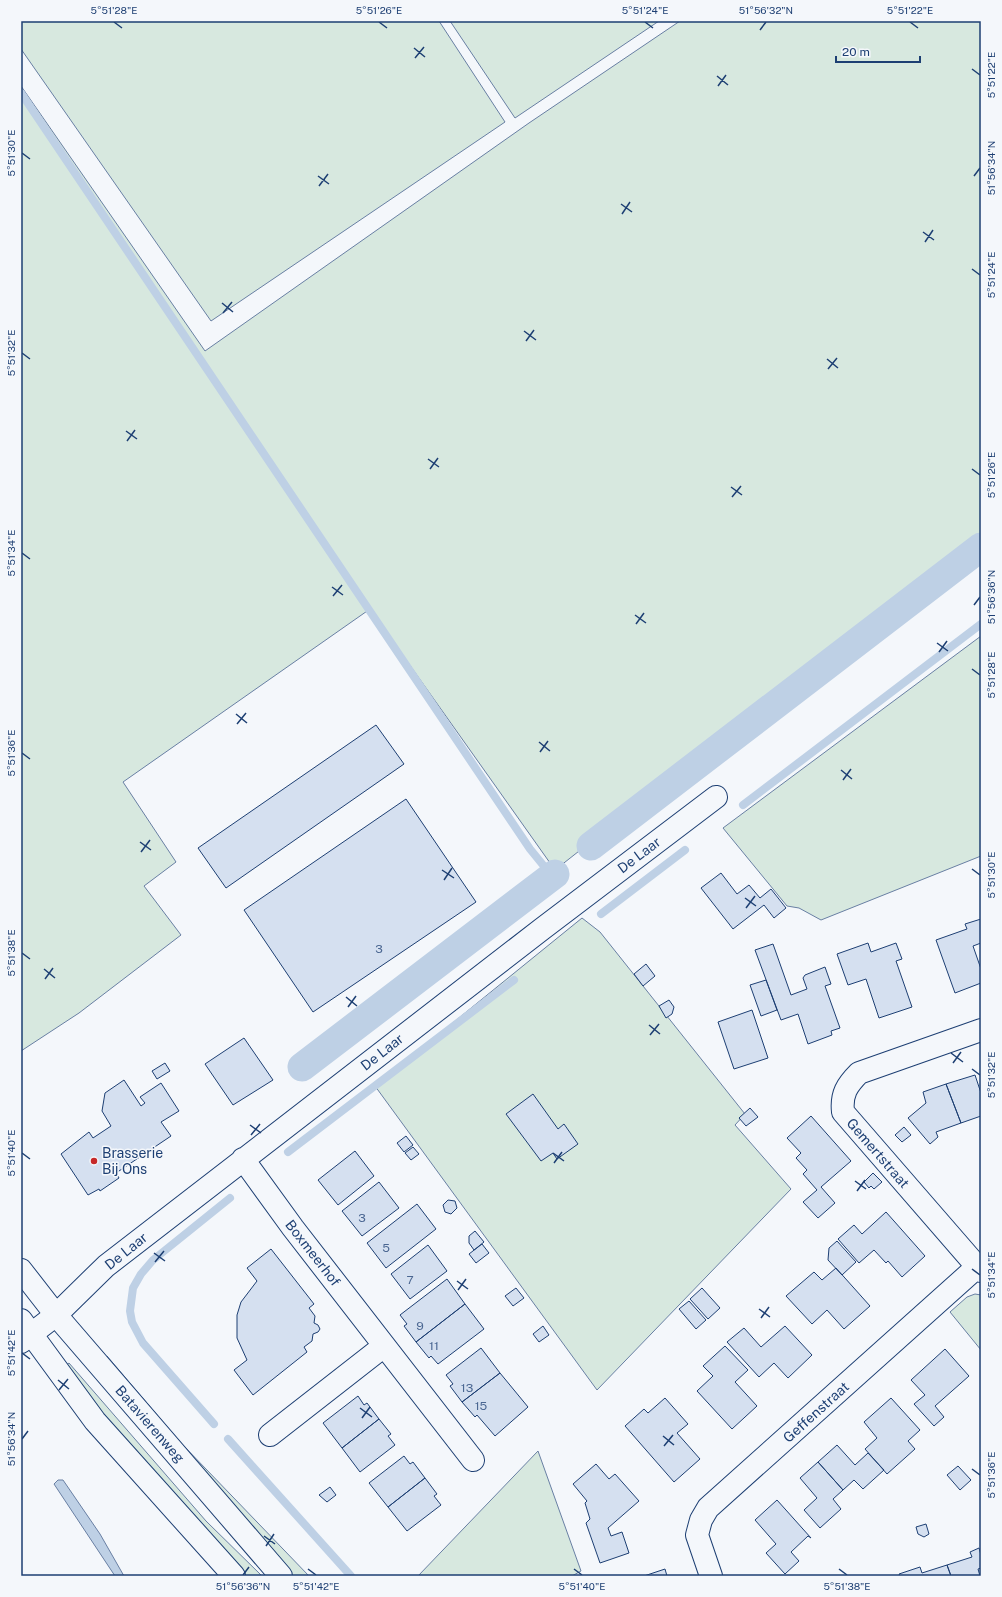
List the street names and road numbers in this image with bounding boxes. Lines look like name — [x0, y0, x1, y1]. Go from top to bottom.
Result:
street label: De Laar — [614, 834, 664, 876]
street label: De Laar — [357, 1030, 407, 1074]
street label: Gemertstraat — [843, 1115, 913, 1191]
street label: Boxmeerhof — [282, 1217, 344, 1290]
street label: De Laar — [102, 1229, 150, 1273]
street label: Geffenstraat — [780, 1378, 852, 1446]
street label: Batavierenweg — [112, 1382, 188, 1466]

